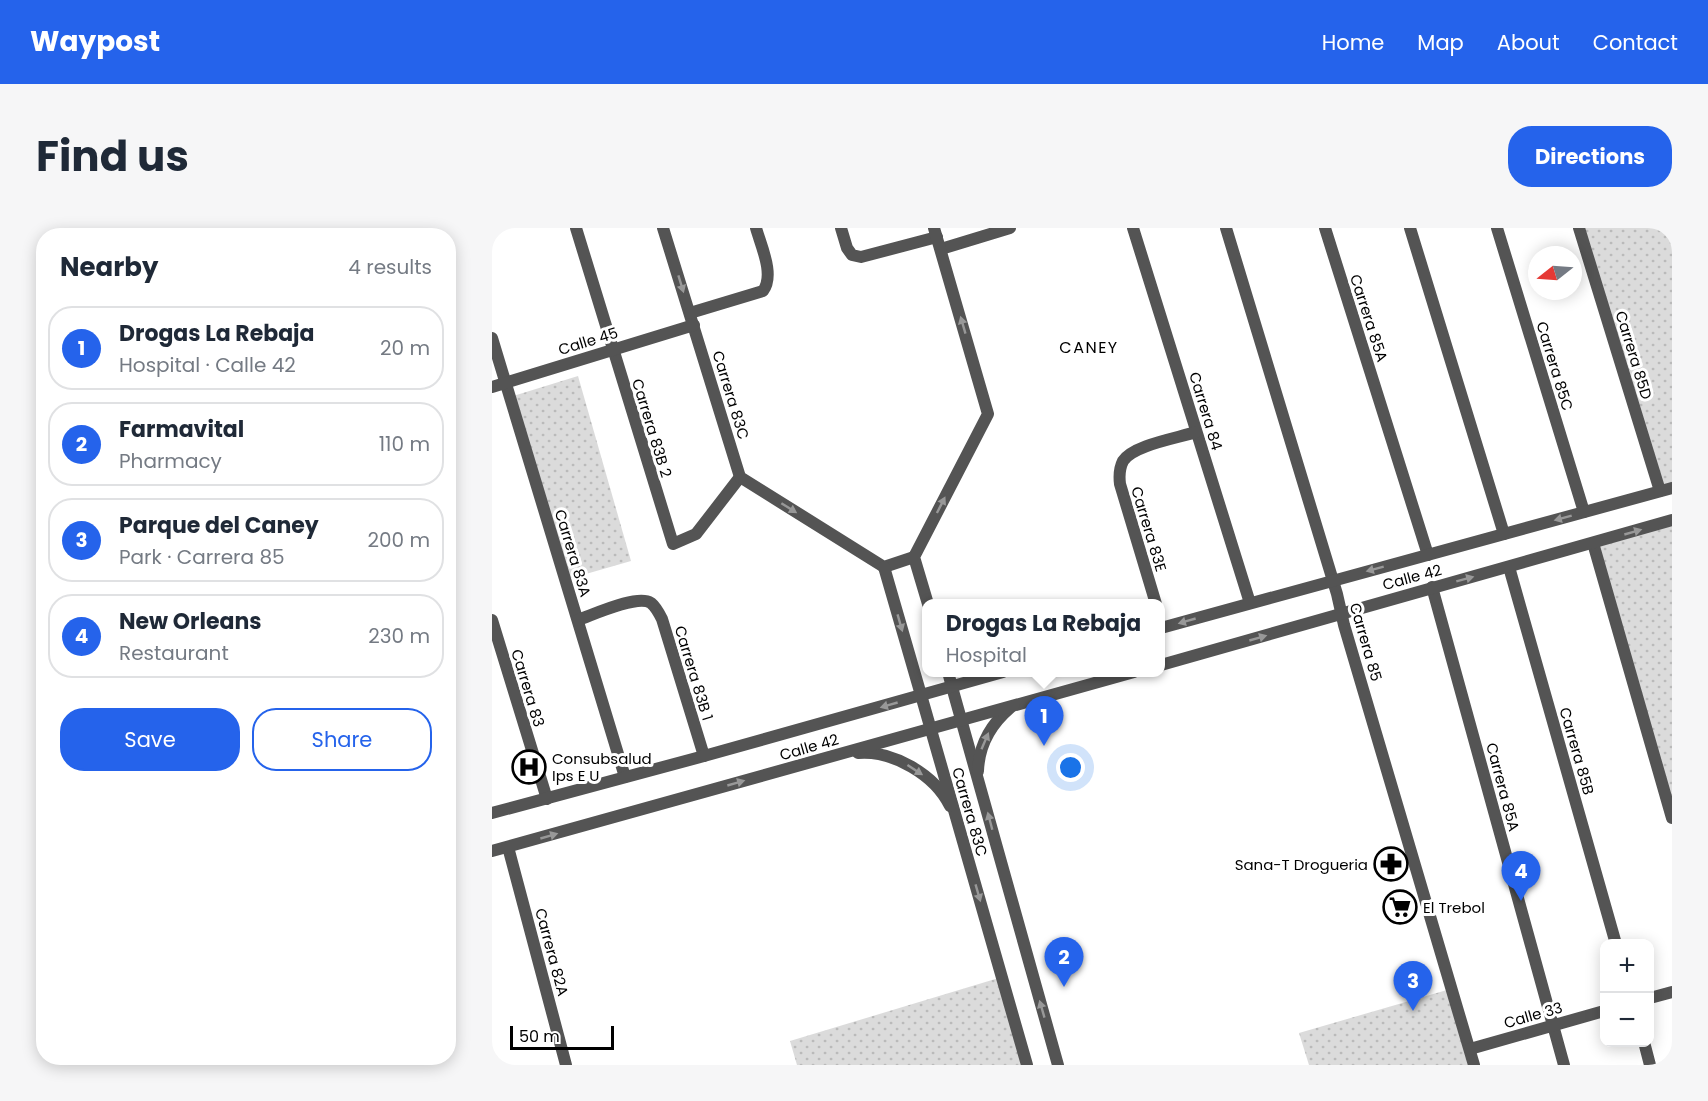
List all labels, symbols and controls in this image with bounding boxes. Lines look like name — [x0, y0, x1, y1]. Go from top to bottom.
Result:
text: Waypost — [30, 22, 160, 61]
text: Home — [1322, 28, 1384, 57]
text: Map — [1417, 28, 1464, 57]
text: About — [1497, 28, 1560, 57]
text: Contact — [1593, 28, 1678, 57]
button: Directions — [1508, 126, 1672, 187]
text: Find us — [36, 127, 189, 186]
north arrow — [1528, 246, 1582, 300]
text: Nearby — [60, 249, 158, 285]
text: 4 results — [348, 253, 432, 281]
street label: Carrera 85A — [1345, 272, 1393, 364]
one-way arrow — [677, 275, 686, 293]
street label: Carrera 85D — [1611, 308, 1657, 402]
one-way arrow — [958, 316, 967, 334]
text: Drogas La Rebaja — [119, 318, 315, 349]
street label: Carrera 85C — [1531, 319, 1579, 413]
street label: Calle 45 — [556, 322, 620, 360]
text: 1 — [78, 334, 85, 362]
text: 20 m — [380, 334, 430, 362]
district label: CANEY — [1059, 336, 1119, 359]
street label: Carrera 83C — [708, 348, 754, 442]
text: Hospital · Calle 42 — [119, 351, 296, 379]
street label: Carrera 84 — [1184, 369, 1228, 453]
street label: Carrera 83B 2 — [627, 376, 677, 480]
text: Farmavital — [119, 414, 244, 445]
text: 2 — [76, 430, 87, 458]
text: 110 m — [379, 430, 430, 458]
text: Pharmacy — [119, 447, 222, 475]
street label: Carrera 83E — [1126, 484, 1172, 574]
one-way arrow — [936, 496, 946, 514]
one-way arrow — [781, 503, 797, 514]
street label: Carrera 83A — [550, 507, 596, 599]
text: Parque del Caney — [119, 510, 319, 541]
one-way arrow — [1554, 513, 1572, 523]
text: 3 — [75, 526, 88, 554]
text: 200 m — [367, 526, 430, 554]
one-way arrow — [1624, 527, 1642, 536]
text: Park · Carrera 85 — [119, 543, 285, 571]
street label: Calle 42 — [1380, 559, 1444, 595]
one-way arrow — [1365, 565, 1383, 574]
one-way arrow — [1456, 573, 1475, 583]
popup — [922, 599, 1165, 677]
street label: Carrera 85 — [1345, 600, 1387, 684]
text: New Orleans — [119, 606, 262, 637]
text: Drogas La Rebaja — [946, 608, 1141, 639]
one-way arrow — [896, 614, 905, 632]
one-way arrow — [1177, 617, 1195, 626]
text: 4 — [75, 622, 88, 650]
text: 230 m — [368, 622, 430, 650]
street label: Carrera 83B 1 — [670, 623, 718, 723]
one-way arrow — [1249, 633, 1267, 642]
text: Restaurant — [119, 639, 229, 667]
text: Hospital — [946, 641, 1027, 669]
street label: Carrera 83 — [506, 647, 550, 729]
pin: 1 — [1024, 696, 1064, 746]
one-way arrow — [879, 700, 898, 710]
street label: Carrera 85B — [1554, 705, 1600, 797]
button: Save — [60, 708, 240, 771]
button: Share — [252, 708, 432, 771]
street label: Calle 42 — [777, 729, 841, 765]
one-way arrow — [980, 731, 990, 749]
street label: Carrera 85A — [1481, 740, 1525, 834]
place label: Consubsalud Ips E U — [552, 748, 652, 786]
hospital icon: Consubsalud Ips E U — [511, 749, 547, 785]
your location — [1056, 753, 1085, 782]
one-way arrow — [906, 764, 923, 775]
street label: Carrera 83C — [947, 765, 993, 859]
one-way arrow — [727, 778, 745, 788]
one-way arrow — [984, 812, 994, 830]
one-way arrow — [539, 830, 558, 840]
pharmacy icon: Sana-T Drogueria — [1373, 846, 1409, 882]
pin: 4 — [1502, 852, 1540, 901]
place label: Sana-T Drogueria — [1235, 854, 1368, 875]
one-way arrow — [974, 884, 983, 902]
supermarket icon: El Trebol — [1382, 889, 1418, 925]
place label: El Trebol — [1423, 897, 1485, 918]
street label: Carrera 82A — [530, 906, 574, 998]
pin: 2 — [1044, 938, 1084, 987]
map controls — [1600, 939, 1654, 1047]
button: + — [1600, 939, 1654, 993]
pin: 3 — [1394, 962, 1432, 1011]
button: − — [1600, 993, 1654, 1047]
street label: Calle 33 — [1501, 997, 1565, 1033]
one-way arrow — [1037, 1000, 1046, 1018]
scale bar — [510, 1023, 614, 1050]
text: 50 m — [519, 1025, 560, 1048]

